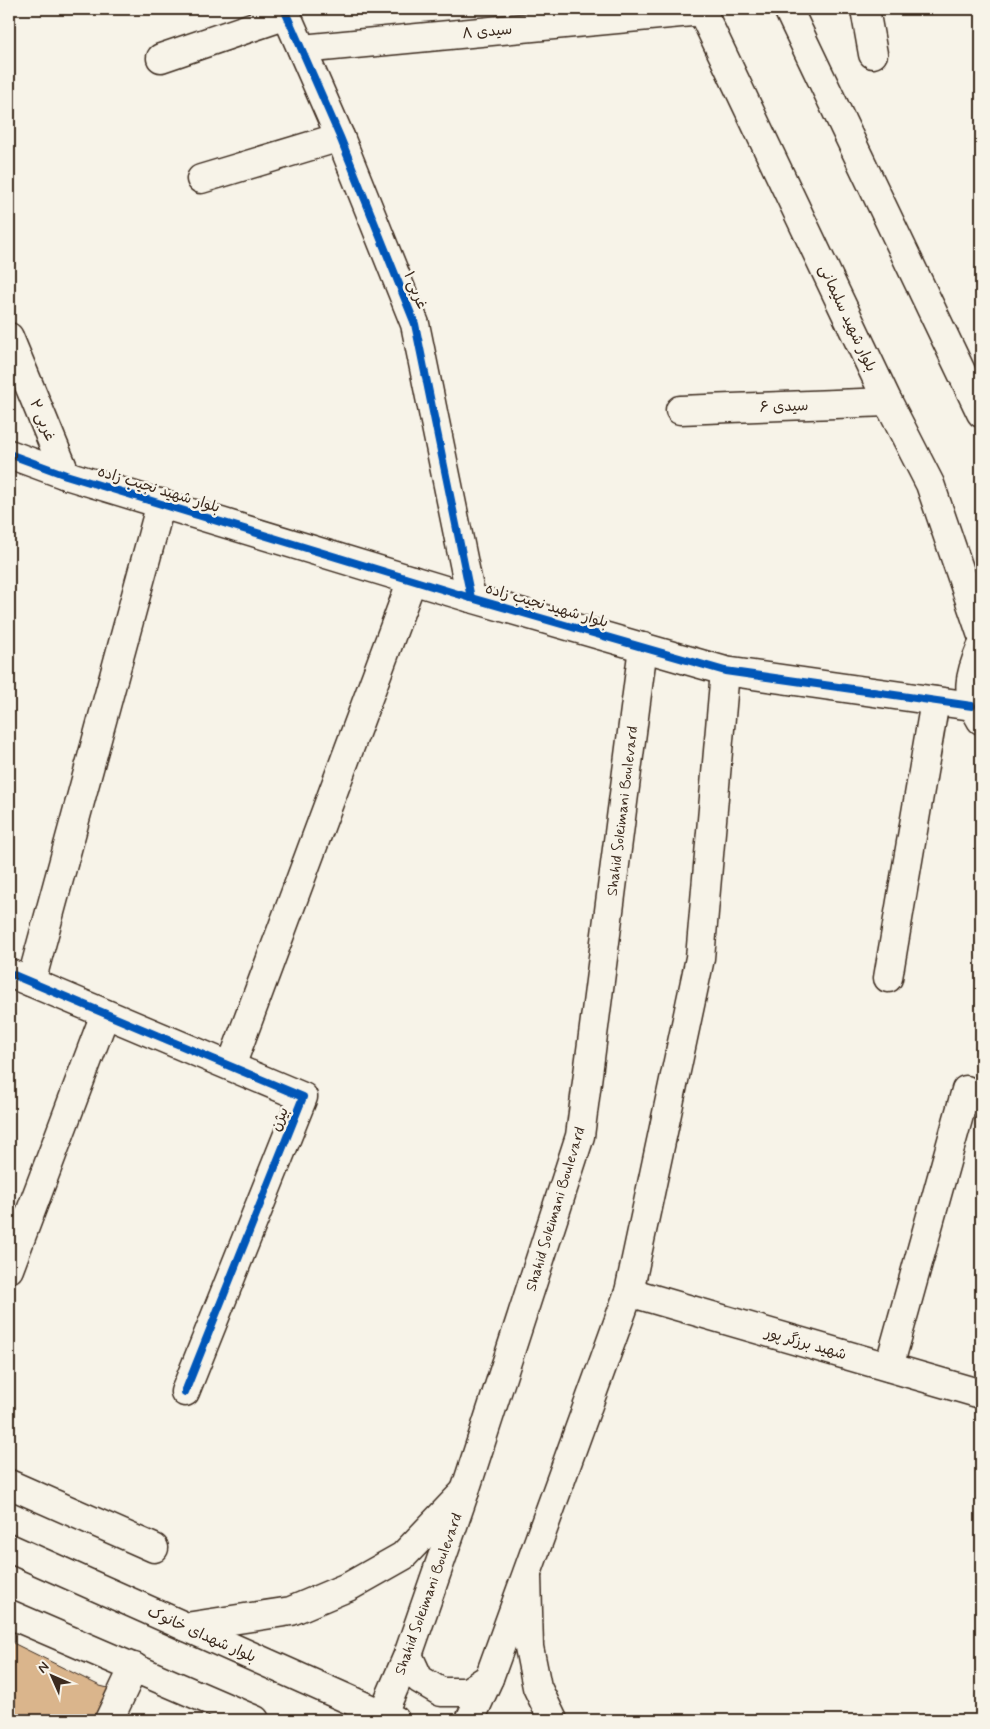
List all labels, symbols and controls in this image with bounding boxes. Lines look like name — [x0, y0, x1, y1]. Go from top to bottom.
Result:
street label: سیدی ۸ — [461, 20, 513, 44]
street label: بلوار شهید سلیمانی — [813, 262, 881, 375]
street label: غربی ۱ — [398, 269, 432, 312]
street label: غربی ۲ — [24, 396, 60, 444]
street label: سیدی ۶ — [759, 396, 809, 418]
street label: بلوار شهید نجیب زاده — [95, 462, 222, 518]
street label: بلوار شهید نجیب زاده — [483, 579, 611, 633]
street label: Shahid Soleimani Boulevard — [603, 725, 643, 897]
street label: بیژن — [266, 1104, 294, 1135]
street label: Shahid Soleimani Boulevard — [521, 1124, 591, 1294]
street label: شهید برزگر پور — [762, 1322, 849, 1365]
street label: Shahid Soleimani Boulevard — [390, 1510, 468, 1678]
street label: بلوار شهدای خانوک — [144, 1602, 259, 1668]
north arrow — [28, 1652, 78, 1702]
text: N — [34, 1658, 53, 1677]

